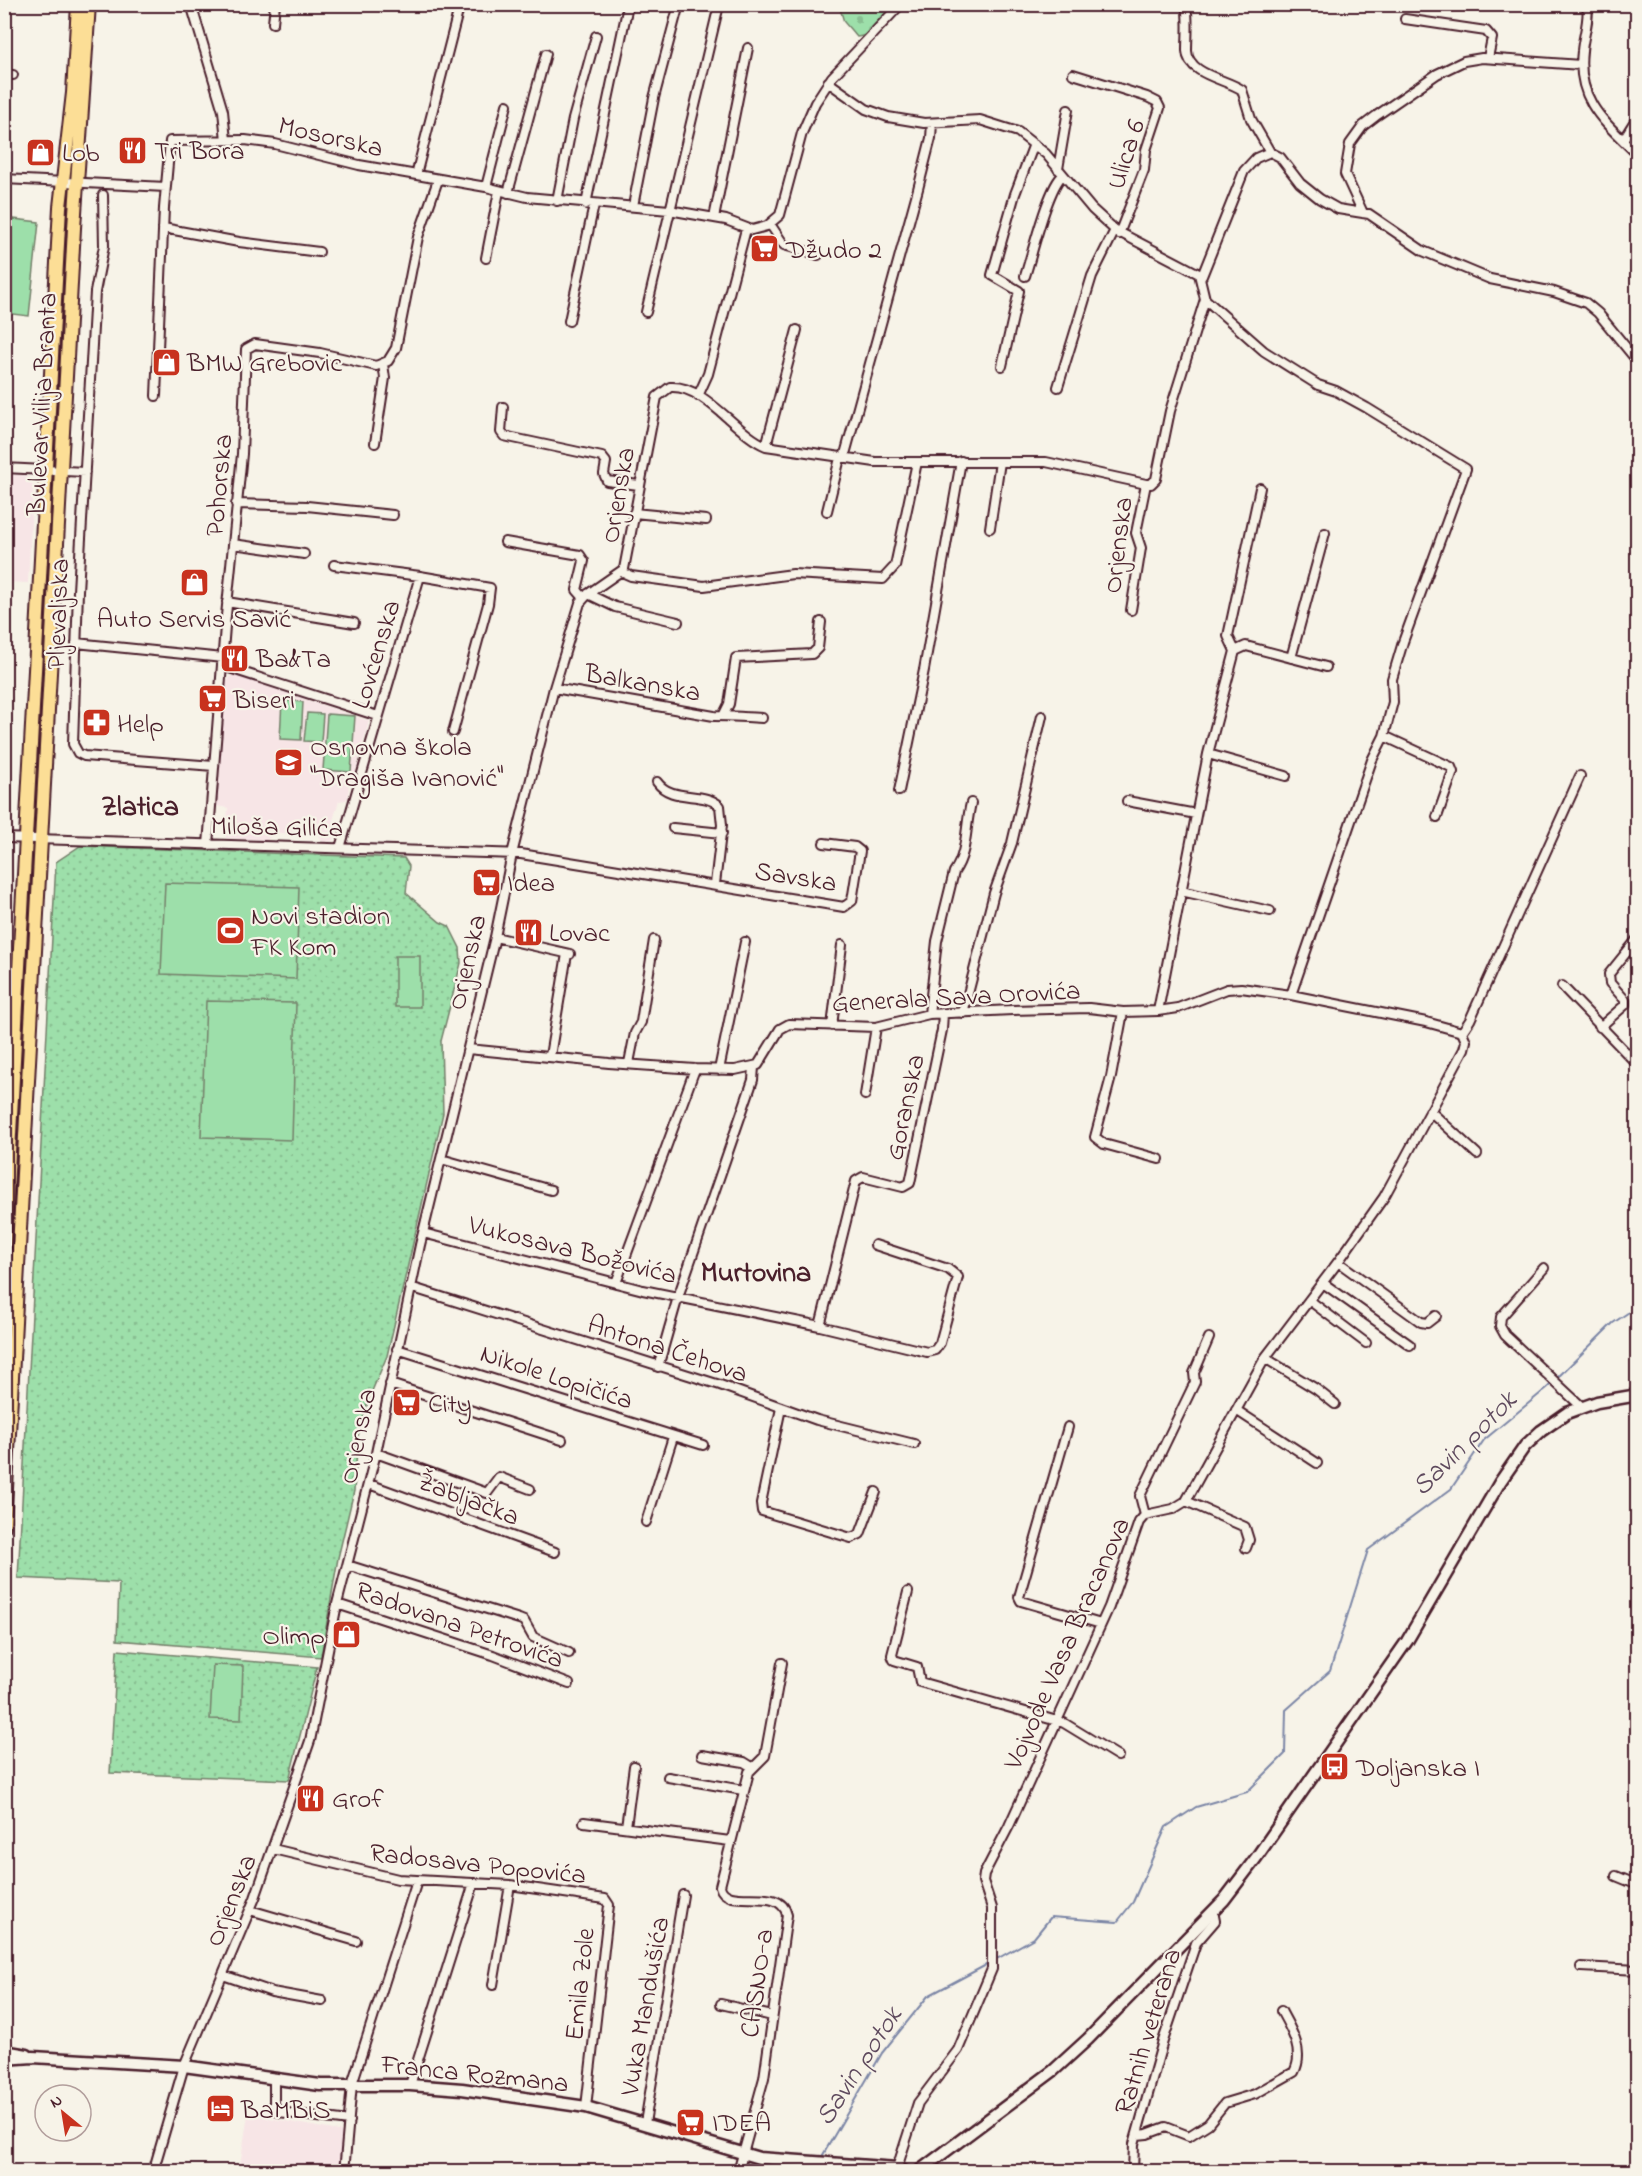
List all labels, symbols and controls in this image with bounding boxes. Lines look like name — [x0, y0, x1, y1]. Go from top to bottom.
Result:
street label: Mosorska — [274, 107, 387, 169]
street label: Ulica 6 — [1098, 115, 1157, 195]
place label: Tri Bora — [154, 133, 245, 172]
restaurant icon: Tri Bora — [117, 134, 149, 166]
place label: Lob — [62, 135, 99, 174]
shop icon: Lob — [25, 136, 57, 168]
place label: Džudo 2 — [785, 232, 882, 271]
supermarket icon: Džudo 2 — [749, 233, 781, 265]
street label: Bulevar Vilija Branta — [18, 292, 69, 518]
place label: BMW Grebovic — [186, 345, 342, 384]
shop icon: BMW Grebovic — [150, 346, 182, 378]
street label: Pohorska — [197, 432, 244, 538]
street label: Orjenska — [592, 444, 647, 547]
street label: Orjenska — [1094, 495, 1145, 596]
street label: Pljevaljska — [38, 558, 81, 670]
shop icon: Auto Servis Savić — [178, 567, 210, 599]
street label: Lovćenska — [342, 595, 412, 714]
place label: Auto Servis Savić — [97, 601, 291, 640]
place label: Ba&Ta — [255, 641, 331, 680]
restaurant icon: Ba&Ta — [219, 642, 251, 674]
street label: Balkanska — [581, 655, 704, 714]
place label: Biseri — [232, 682, 295, 721]
supermarket icon: Biseri — [196, 683, 228, 715]
place label: Help — [117, 706, 164, 745]
pharmacy icon: Help — [80, 707, 112, 739]
place label: Osnovna škola "Dragiša Ivanović" — [310, 729, 504, 799]
school or university icon: Osnovna škola "Dragiša Ivanović" — [273, 746, 305, 778]
district label: Zlatica — [101, 788, 179, 829]
street label: Miloša Gilića — [210, 808, 344, 849]
street label: Savska — [752, 853, 839, 904]
place label: Idea — [507, 865, 555, 904]
supermarket icon: Idea — [470, 866, 502, 898]
place label: Novi stadion FK Kom — [250, 898, 390, 968]
street label: Orjenska — [439, 911, 498, 1014]
sports icon: Novi stadion FK Kom — [214, 915, 246, 947]
place label: Lovac — [549, 915, 610, 954]
restaurant icon: Lovac — [512, 916, 544, 948]
street label: Generala Sava Orovića — [831, 973, 1081, 1024]
street label: Goranska — [876, 1051, 937, 1164]
street label: Vukosava Božovića — [463, 1206, 681, 1296]
district label: Murtovina — [701, 1254, 811, 1295]
street label: Antona Čehova — [582, 1306, 752, 1395]
street label: Nikole Lopičića — [475, 1335, 638, 1421]
water label: Savin potok — [1403, 1381, 1529, 1507]
street label: Orjenska — [330, 1385, 389, 1488]
place label: City — [428, 1386, 472, 1425]
supermarket icon: City — [391, 1387, 423, 1419]
street label: Žabljačka — [412, 1463, 525, 1538]
street label: Vojvode Vasa Bracanova — [995, 1512, 1142, 1777]
street label: Radovana Petrovića — [350, 1572, 569, 1680]
place label: Olimp — [262, 1618, 325, 1657]
shop icon: Olimp — [330, 1619, 362, 1651]
place label: Doljanska I — [1355, 1750, 1480, 1789]
bus stop icon: Doljanska I — [1319, 1751, 1351, 1783]
place label: Grof — [332, 1781, 384, 1820]
restaurant icon: Grof — [295, 1782, 327, 1814]
street label: Radosava Popovića — [368, 1835, 588, 1896]
street label: Orjenska — [196, 1849, 269, 1953]
street label: Vuka Mandušića — [611, 1914, 681, 2100]
street label: Emila Zole — [556, 1925, 607, 2043]
street label: CASNO-a — [732, 1926, 785, 2040]
street label: Ratnih veterana — [1106, 1944, 1193, 2120]
water label: Savin potok — [806, 1998, 915, 2135]
street label: Franca Rozmana — [378, 2046, 571, 2105]
north arrow — [33, 2083, 93, 2143]
text: N — [46, 2089, 67, 2115]
place label: BaMBiS — [240, 2092, 331, 2131]
hotel icon: BaMBiS — [204, 2093, 236, 2125]
place label: IDEA — [712, 2105, 771, 2144]
supermarket icon: IDEA — [675, 2106, 707, 2138]

